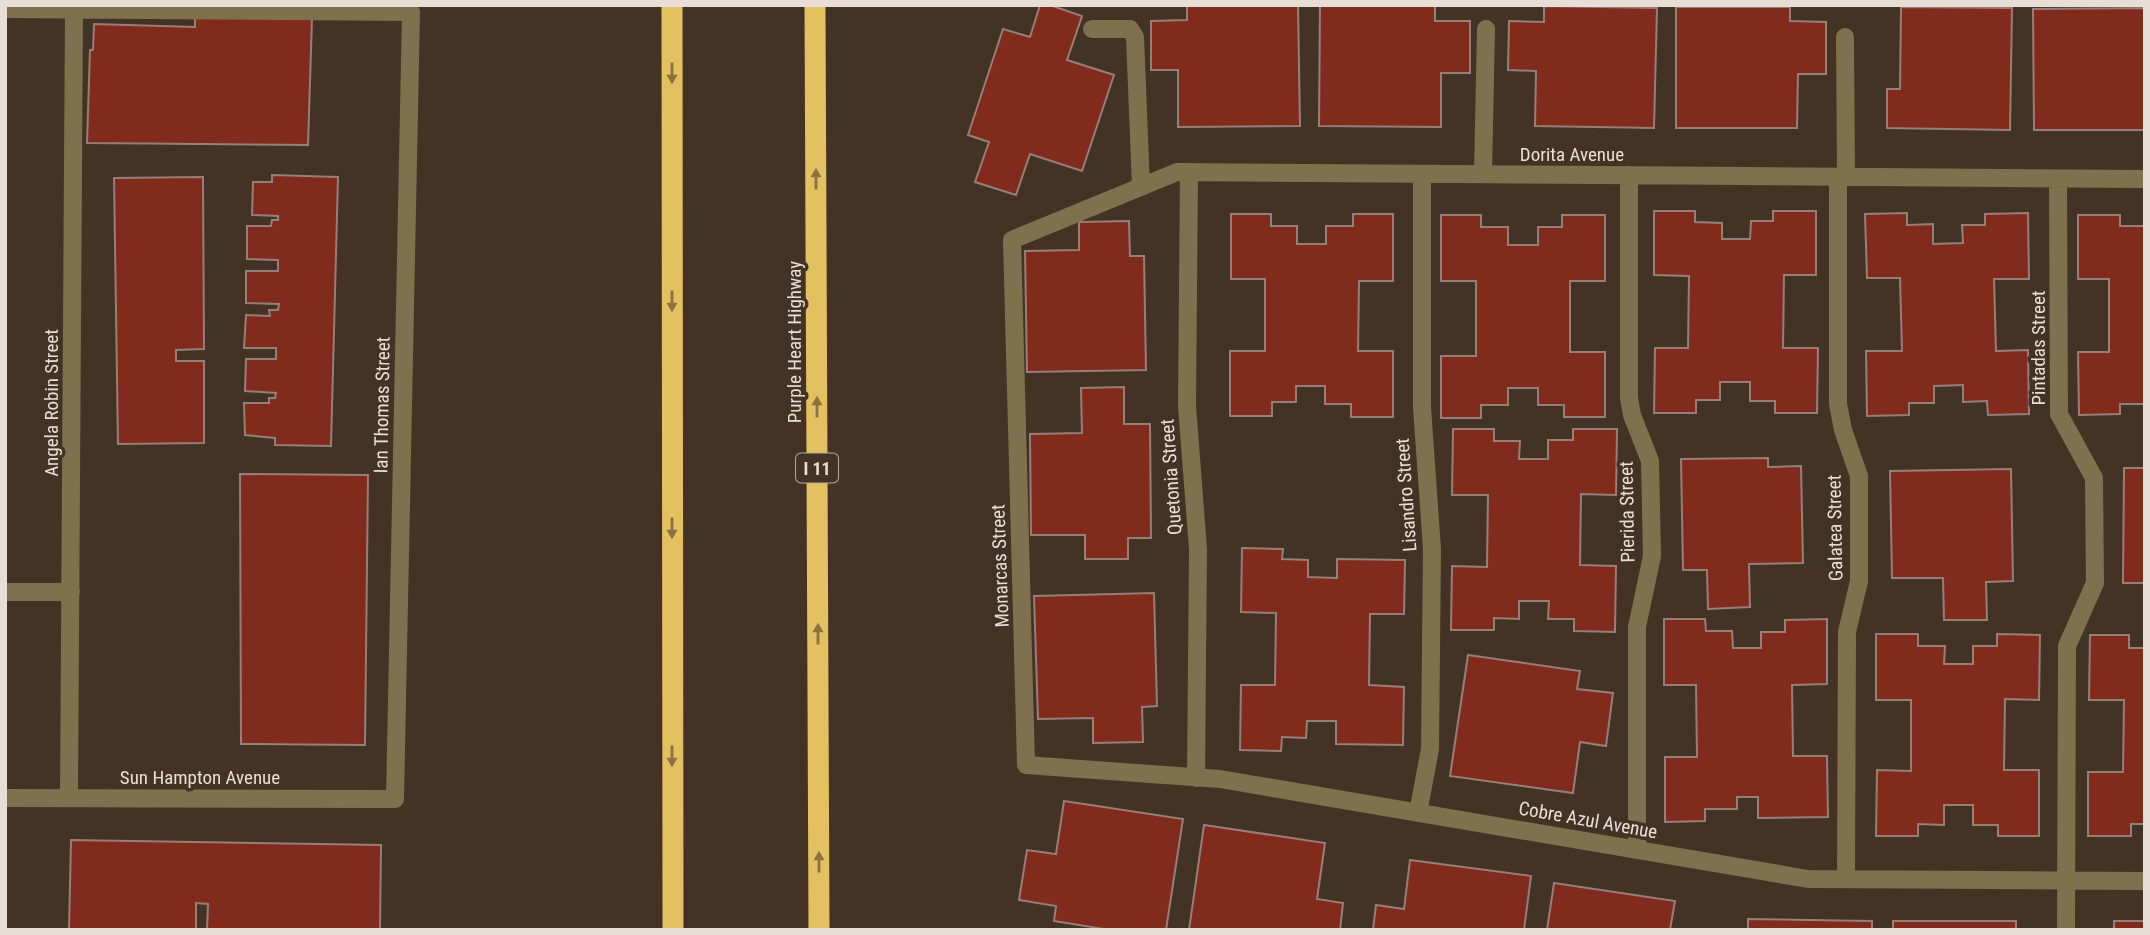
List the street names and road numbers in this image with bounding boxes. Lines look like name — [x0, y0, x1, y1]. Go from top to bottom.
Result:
street label: Dorita Avenue — [1520, 143, 1624, 166]
street label: Purple Heart Highway — [783, 261, 806, 423]
street label: Pintadas Street — [2027, 291, 2050, 405]
street label: Angela Robin Street — [40, 329, 63, 477]
street label: Ian Thomas Street — [369, 337, 395, 473]
street label: Quetonia Street — [1155, 418, 1187, 536]
street label: Lisandro Street — [1391, 437, 1421, 553]
road number: I 11 — [796, 454, 838, 482]
street label: Pierida Street — [1615, 461, 1639, 563]
street label: Galatea Street — [1823, 475, 1847, 581]
street label: Monarcas Street — [986, 504, 1014, 628]
street label: Sun Hampton Avenue — [120, 766, 280, 789]
street label: Cobre Azul Avenue — [1517, 796, 1659, 844]

